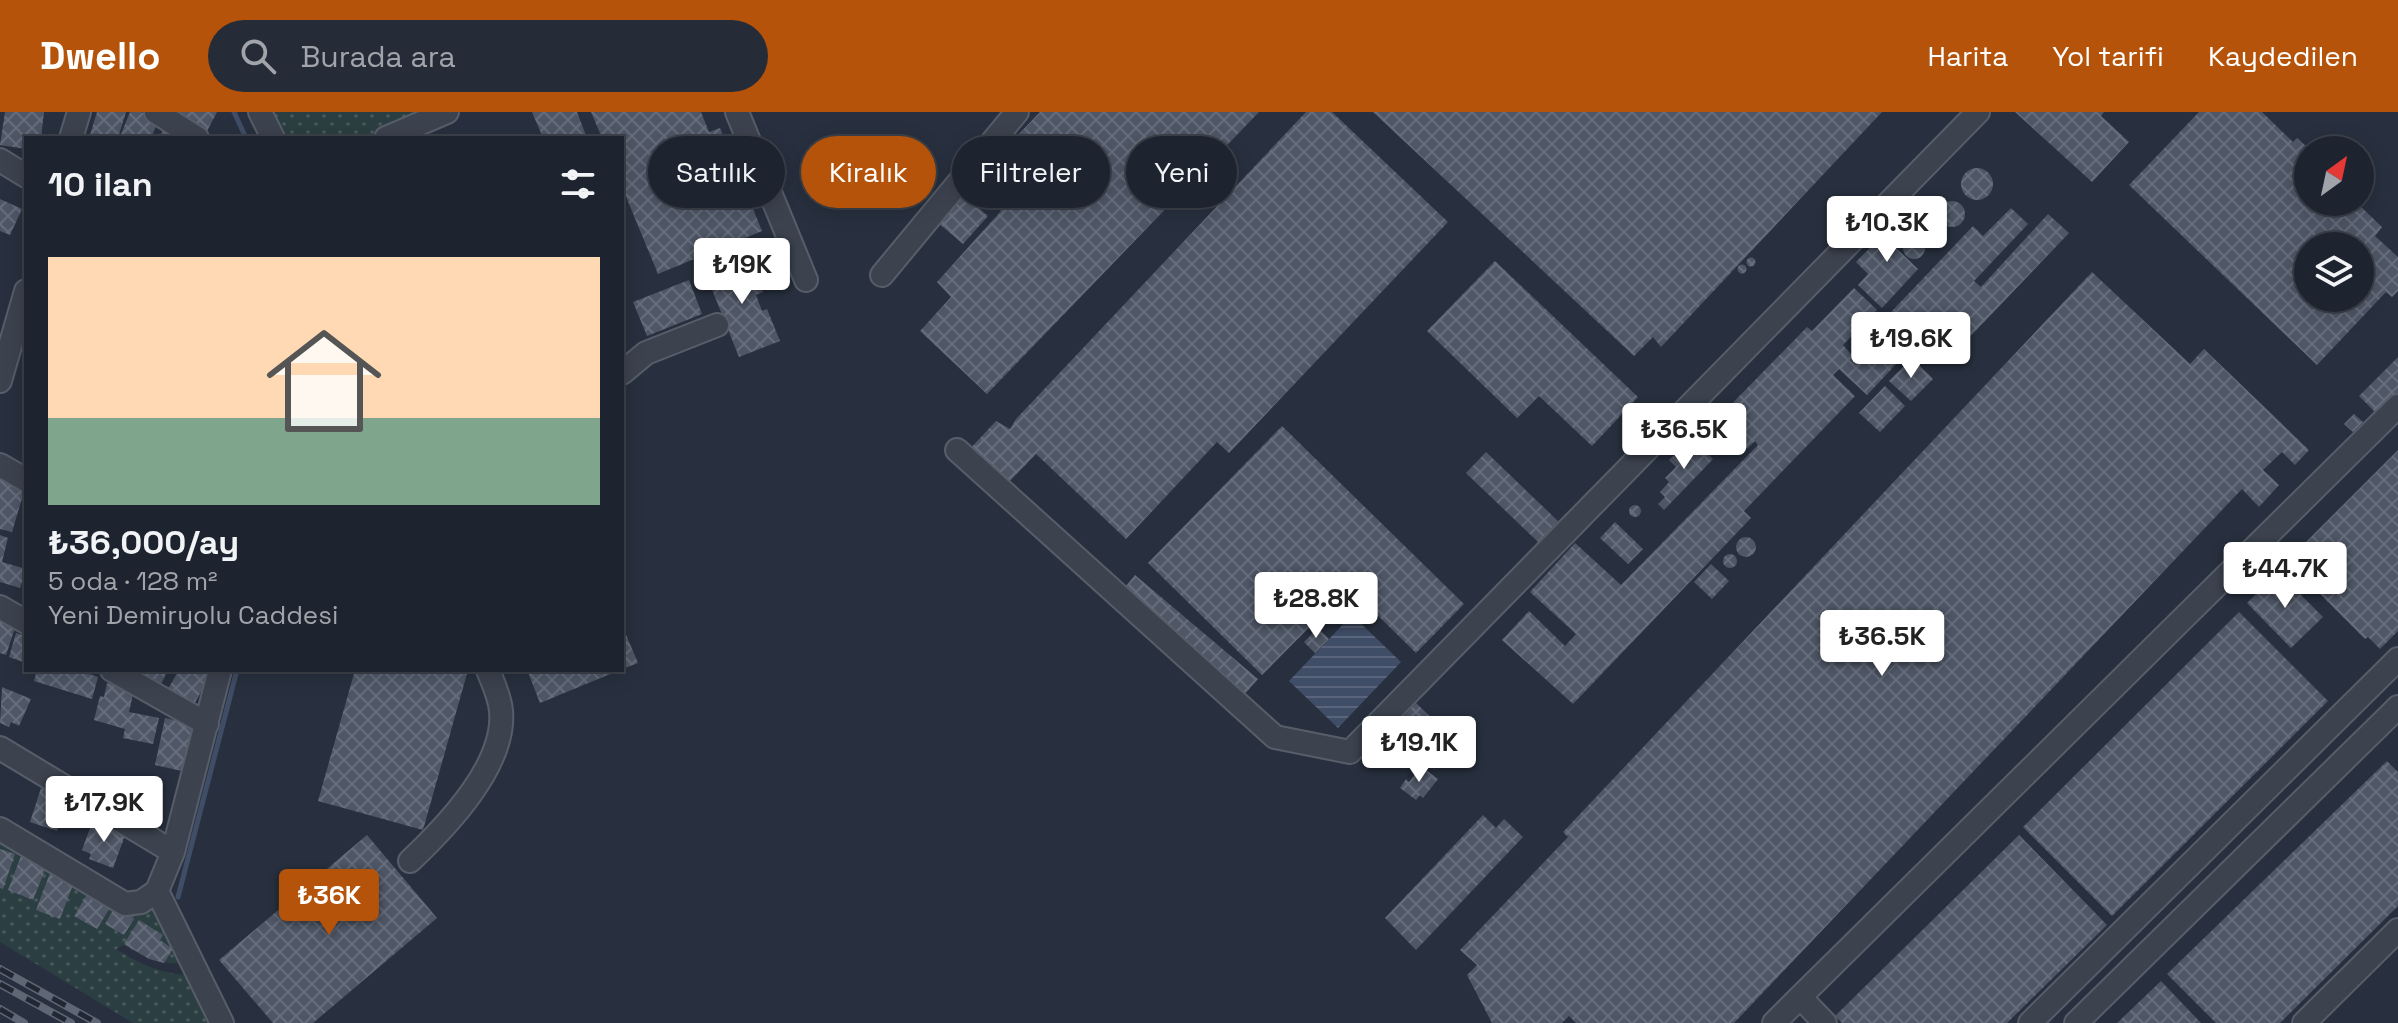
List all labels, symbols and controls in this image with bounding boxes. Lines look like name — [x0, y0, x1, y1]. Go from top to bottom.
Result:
search box — [208, 20, 768, 92]
text: Dwello — [40, 32, 160, 80]
icon: search — [236, 34, 280, 78]
text: Burada ara — [300, 37, 456, 76]
text: Harita — [1928, 38, 2008, 74]
text: Yol tarifi — [2052, 38, 2164, 74]
text: Kaydedilen — [2208, 38, 2358, 74]
chip: Satılık — [648, 136, 785, 208]
chip: Kiralık — [801, 136, 936, 208]
chip: Filtreler — [952, 136, 1110, 208]
chip: Yeni — [1126, 136, 1237, 208]
north arrow — [2294, 136, 2374, 216]
map controls — [2294, 136, 2374, 312]
icon: filters — [556, 162, 600, 206]
text: 10 ilan — [48, 163, 153, 206]
pin: ₺10.3K — [1822, 196, 1952, 264]
text: ₺10.3K — [1845, 205, 1929, 239]
button: layers — [2294, 232, 2374, 312]
pin: ₺19K — [695, 238, 789, 306]
text: ₺19K — [712, 247, 772, 281]
icon: home — [252, 309, 396, 453]
pin: ₺19.6K — [1846, 312, 1976, 380]
text: ₺19.6K — [1869, 321, 1953, 355]
pin: ₺36.5K — [1619, 403, 1749, 471]
text: ₺36.5K — [1640, 412, 1728, 446]
text: ₺36,000/ay — [48, 521, 239, 564]
pin: ₺44.7K — [2220, 542, 2350, 610]
text: ₺44.7K — [2242, 551, 2328, 585]
text: 5 oda · 128 m² — [48, 564, 218, 598]
pin: ₺28.8K — [1251, 572, 1381, 640]
text: ₺28.8K — [1273, 581, 1359, 615]
text: Yeni Demiryolu Caddesi — [48, 598, 338, 632]
pin: ₺36.5K — [1817, 610, 1947, 678]
text: ₺36.5K — [1838, 619, 1926, 653]
pin: ₺19.1K — [1354, 716, 1484, 784]
text: ₺19.1K — [1380, 725, 1458, 759]
pin: ₺17.9K — [39, 776, 169, 844]
text: ₺17.9K — [64, 785, 144, 819]
pin: ₺36K — [282, 869, 376, 937]
text: ₺36K — [297, 878, 361, 912]

